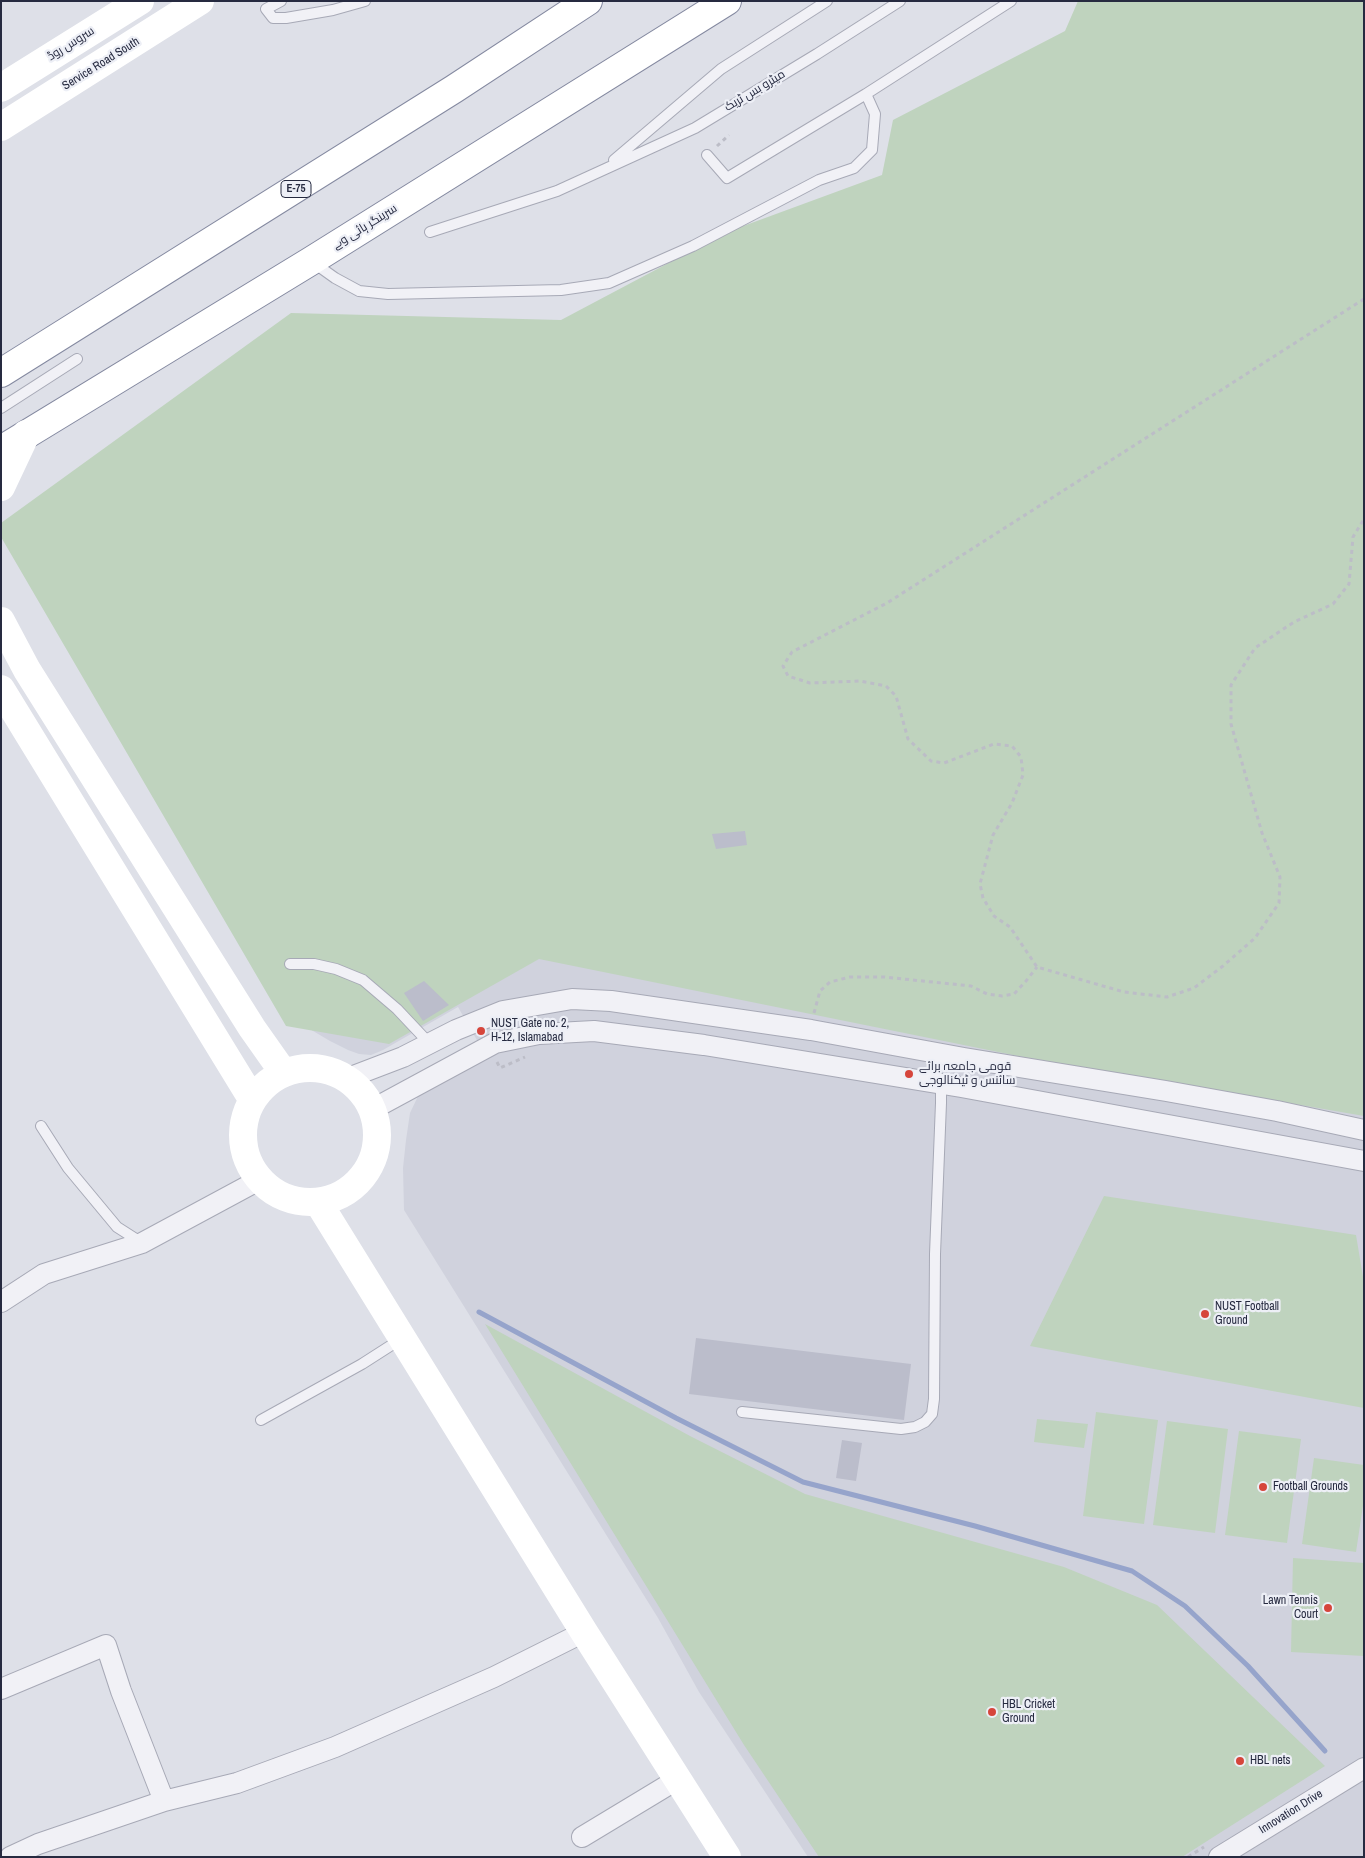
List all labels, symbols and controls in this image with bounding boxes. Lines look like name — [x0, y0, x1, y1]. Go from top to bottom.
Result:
street label: سروس روڈ — [45, 24, 97, 64]
street label: Service Road South — [60, 35, 142, 93]
street label: میٹرو بس ٹریک — [722, 67, 788, 115]
road number: E-75 — [281, 180, 311, 198]
street label: سرینگر ہائی وے — [330, 201, 400, 253]
place label: NUST Gate no. 2, H-12, Islamabad — [491, 1017, 569, 1045]
marker: NUST Gate no. 2, H-12, Islamabad — [475, 1025, 487, 1037]
place label: قومی جامعہ برائے سائنس و ٹیکنالوجی — [919, 1060, 1015, 1088]
marker: قومی جامعہ برائے سائنس و ٹیکنالوجی — [903, 1068, 915, 1080]
place label: NUST Football Ground — [1215, 1300, 1279, 1328]
marker: NUST Football Ground — [1199, 1308, 1211, 1320]
place label: Football Grounds — [1273, 1480, 1348, 1494]
marker: Football Grounds — [1257, 1481, 1269, 1493]
place label: Lawn Tennis Court — [1263, 1594, 1318, 1622]
marker: Lawn Tennis Court — [1322, 1602, 1334, 1614]
place label: HBL Cricket Ground — [1002, 1698, 1055, 1726]
marker: HBL Cricket Ground — [986, 1706, 998, 1718]
place label: HBL nets — [1250, 1754, 1290, 1768]
marker: HBL nets — [1234, 1755, 1246, 1767]
street label: Innovation Drive — [1257, 1787, 1325, 1837]

